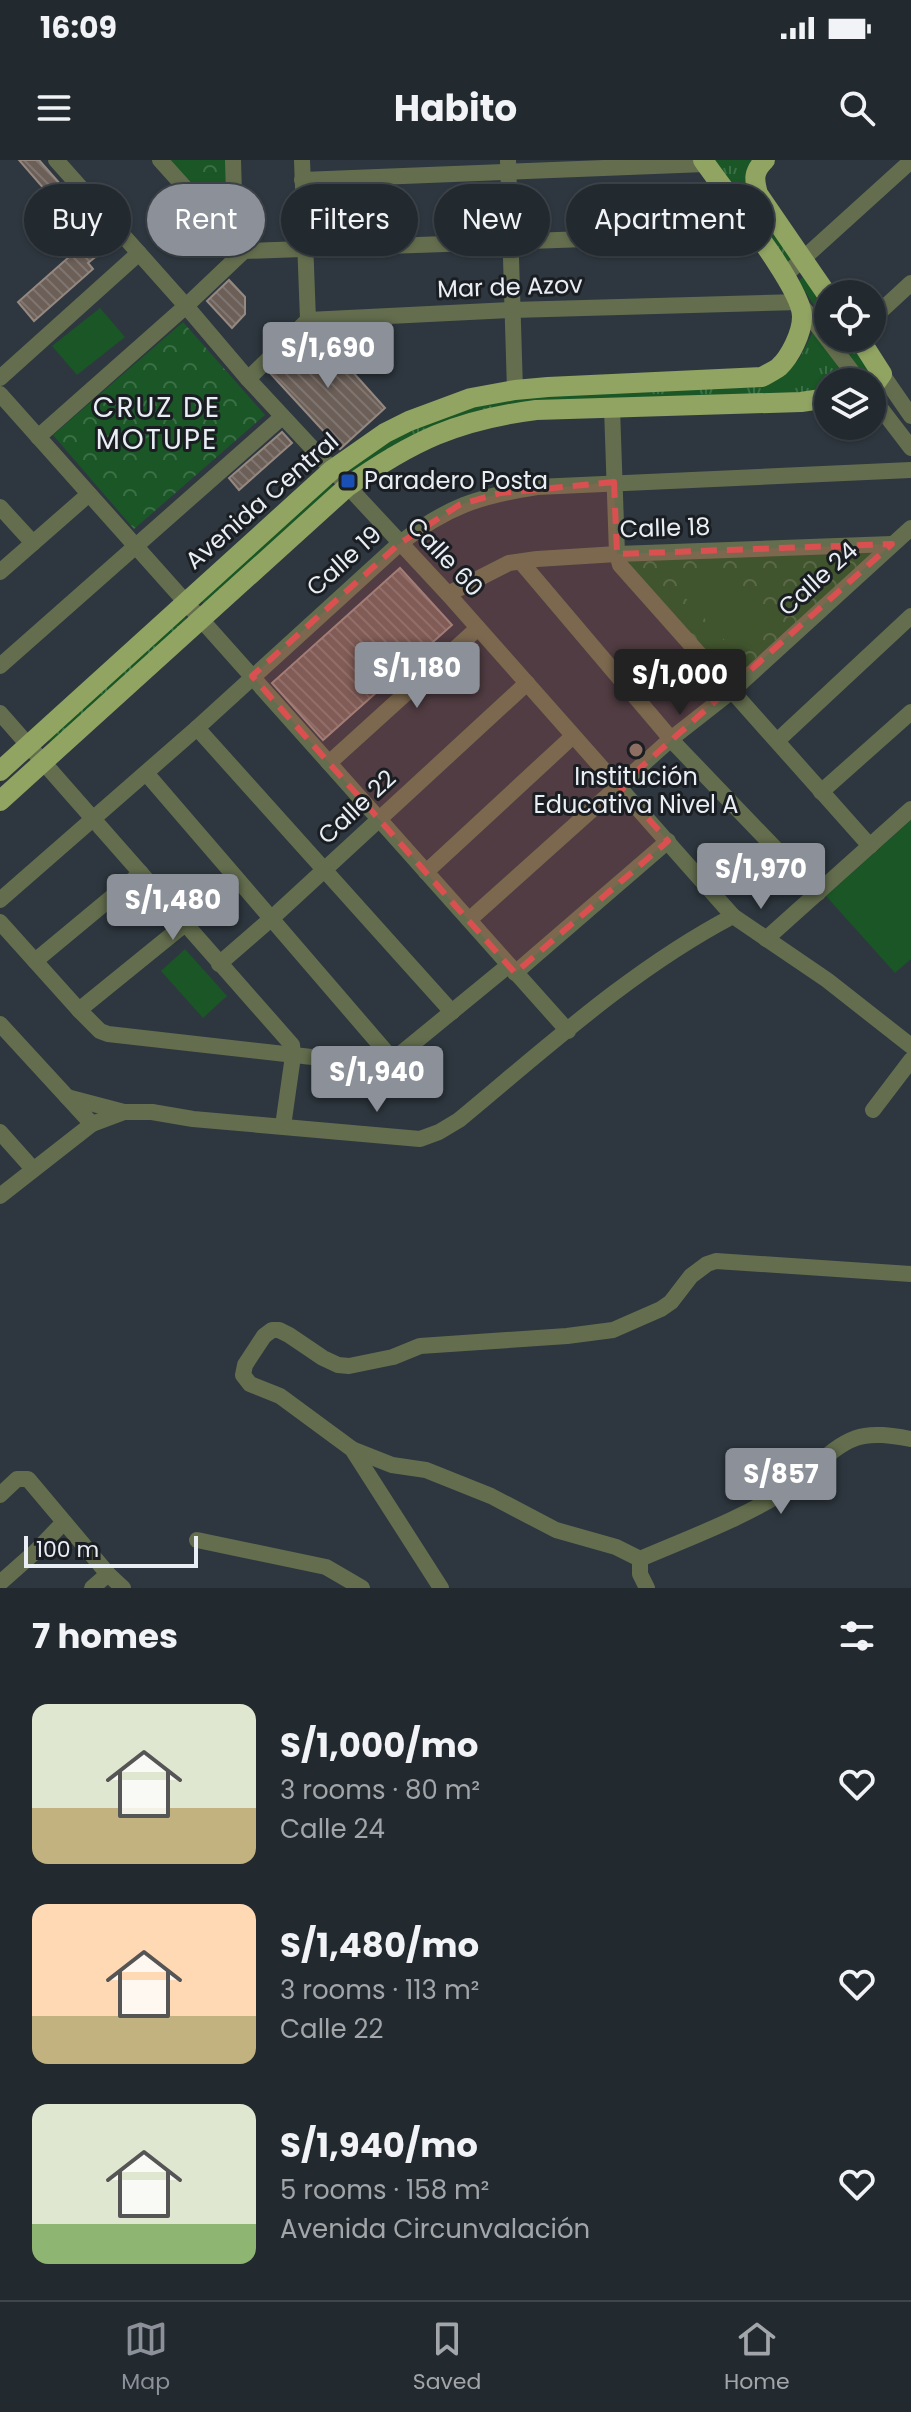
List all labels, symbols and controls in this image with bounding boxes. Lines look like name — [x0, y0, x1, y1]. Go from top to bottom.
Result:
text: 16:09 — [40, 6, 117, 49]
text: Habito — [394, 83, 517, 134]
icon: menu — [32, 86, 76, 130]
icon: search — [835, 86, 879, 130]
chip: Buy — [24, 184, 131, 256]
chip: Rent — [147, 184, 265, 256]
chip: Filters — [281, 184, 418, 256]
chip: New — [434, 184, 550, 256]
chip: Apartment — [566, 184, 774, 256]
street label: Mar de Azov — [437, 267, 584, 306]
map controls — [814, 280, 886, 440]
button: locate — [814, 280, 886, 352]
pin: S/1,690 — [254, 322, 402, 390]
text: S/1,690 — [281, 330, 375, 366]
button: layers — [814, 368, 886, 440]
district label: CRUZ DE MOTUPE — [93, 388, 221, 459]
street label: Avenida Central — [178, 425, 345, 576]
place label: Paradero Posta — [364, 464, 548, 497]
marker: Paradero Posta — [339, 472, 357, 490]
street label: Calle 18 — [619, 509, 711, 546]
street label: Calle 60 — [400, 510, 491, 604]
street label: Calle 19 — [299, 518, 388, 603]
street label: Calle 24 — [771, 534, 865, 623]
pin: S/1,180 — [343, 642, 491, 710]
pin: S/1,000 — [606, 649, 754, 717]
text: S/1,180 — [373, 650, 461, 686]
text: S/1,000 — [632, 657, 728, 693]
marker: Institución Educativa Nivel A — [627, 741, 645, 759]
place label: Institución Educativa Nivel A — [533, 760, 739, 821]
street label: Calle 22 — [311, 762, 403, 851]
pin: S/1,970 — [687, 843, 835, 911]
text: S/1,970 — [715, 851, 807, 887]
pin: S/1,480 — [99, 874, 247, 942]
text: S/1,480 — [125, 882, 221, 918]
pin: S/1,940 — [303, 1046, 451, 1114]
text: S/1,940 — [329, 1054, 425, 1090]
pin: S/857 — [725, 1448, 837, 1516]
text: S/857 — [743, 1456, 819, 1492]
scale bar — [24, 1532, 198, 1568]
text: 100 m — [36, 1534, 99, 1565]
text: 7 homes — [32, 1612, 178, 1660]
icon: filters — [835, 1614, 879, 1658]
text: S/1,000/mo — [280, 1721, 478, 1769]
icon: home — [96, 1736, 192, 1832]
icon: heart — [835, 1762, 879, 1806]
text: 3 rooms · 80 m² — [280, 1772, 480, 1808]
text: Calle 24 — [280, 1811, 385, 1847]
text: S/1,480/mo — [280, 1921, 479, 1969]
icon: home — [96, 1936, 192, 2032]
icon: heart — [835, 1962, 879, 2006]
text: 3 rooms · 113 m² — [280, 1972, 479, 2008]
text: Calle 22 — [280, 2011, 383, 2047]
text: S/1,940/mo — [280, 2121, 478, 2169]
icon: home — [96, 2136, 192, 2232]
icon: heart — [835, 2162, 879, 2206]
text: 5 rooms · 158 m² — [280, 2172, 489, 2208]
text: Avenida Circunvalación — [280, 2211, 590, 2247]
tab: Map — [121, 2317, 170, 2398]
tab: Saved — [413, 2317, 481, 2398]
tab: Home — [724, 2317, 790, 2398]

